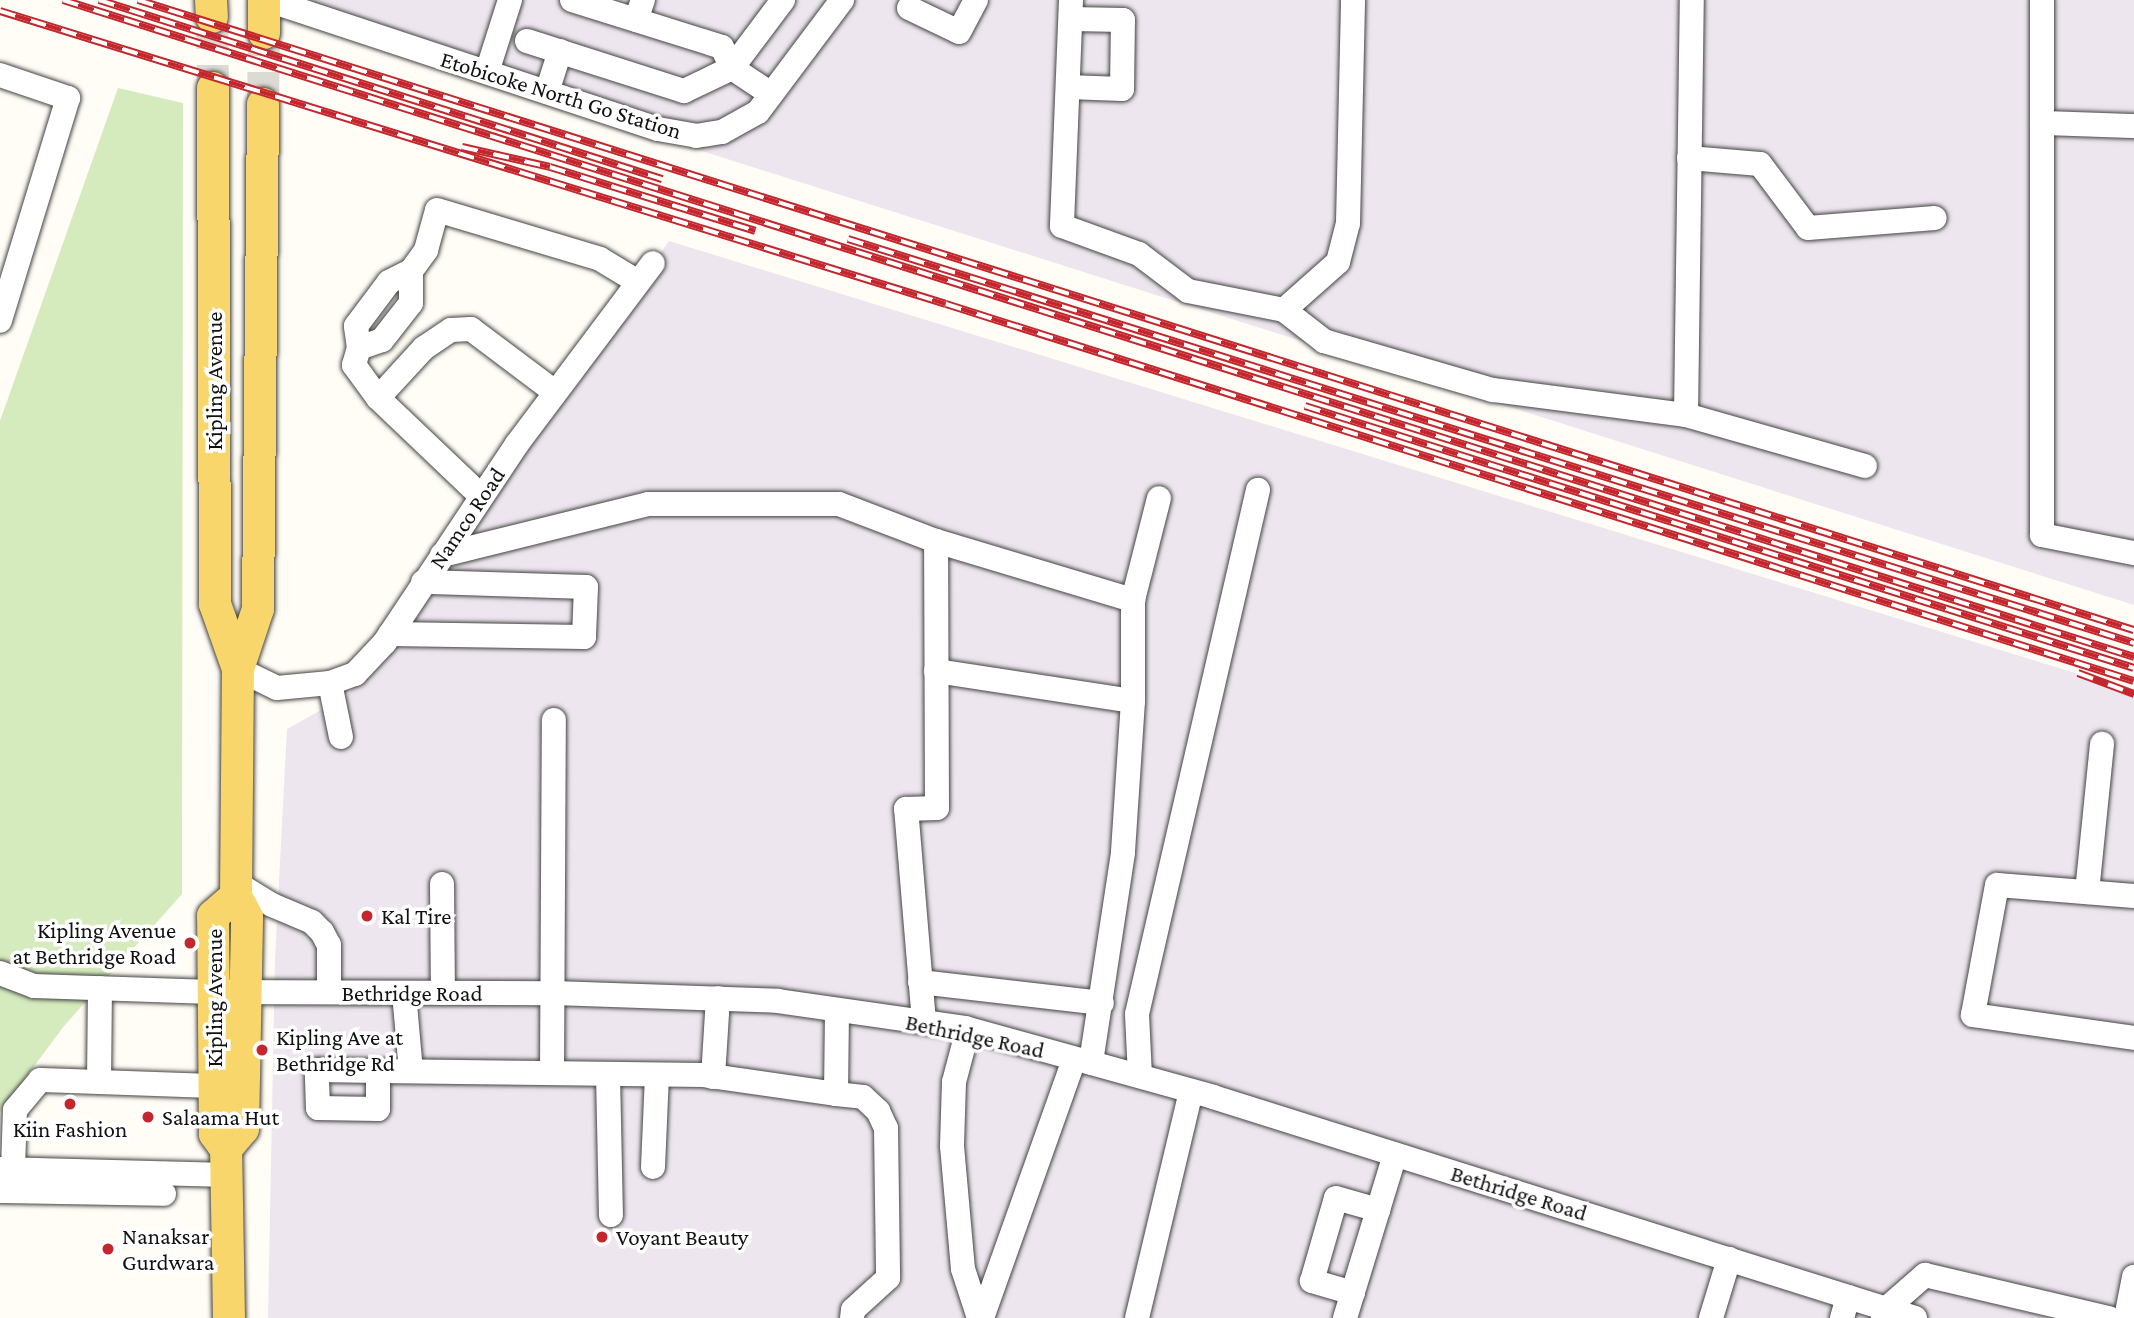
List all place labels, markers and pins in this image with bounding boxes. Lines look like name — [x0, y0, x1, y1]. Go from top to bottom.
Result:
place label: Kal Tire — [381, 902, 451, 930]
marker: Kal Tire — [359, 908, 375, 924]
place label: Kipling Avenue at Bethridge Road — [12, 916, 176, 970]
marker: Kipling Avenue at Bethridge Road — [182, 935, 198, 951]
place label: Kipling Ave at Bethridge Rd — [276, 1023, 403, 1077]
marker: Kipling Ave at Bethridge Rd — [254, 1042, 270, 1058]
marker: Kiin Fashion — [62, 1096, 78, 1112]
place label: Salaama Hut — [162, 1103, 279, 1131]
marker: Salaama Hut — [140, 1109, 156, 1125]
place label: Kiin Fashion — [13, 1115, 127, 1143]
place label: Nanaksar Gurdwara — [122, 1222, 214, 1276]
place label: Voyant Beauty — [616, 1223, 748, 1251]
marker: Voyant Beauty — [594, 1229, 610, 1245]
marker: Nanaksar Gurdwara — [100, 1241, 116, 1257]

